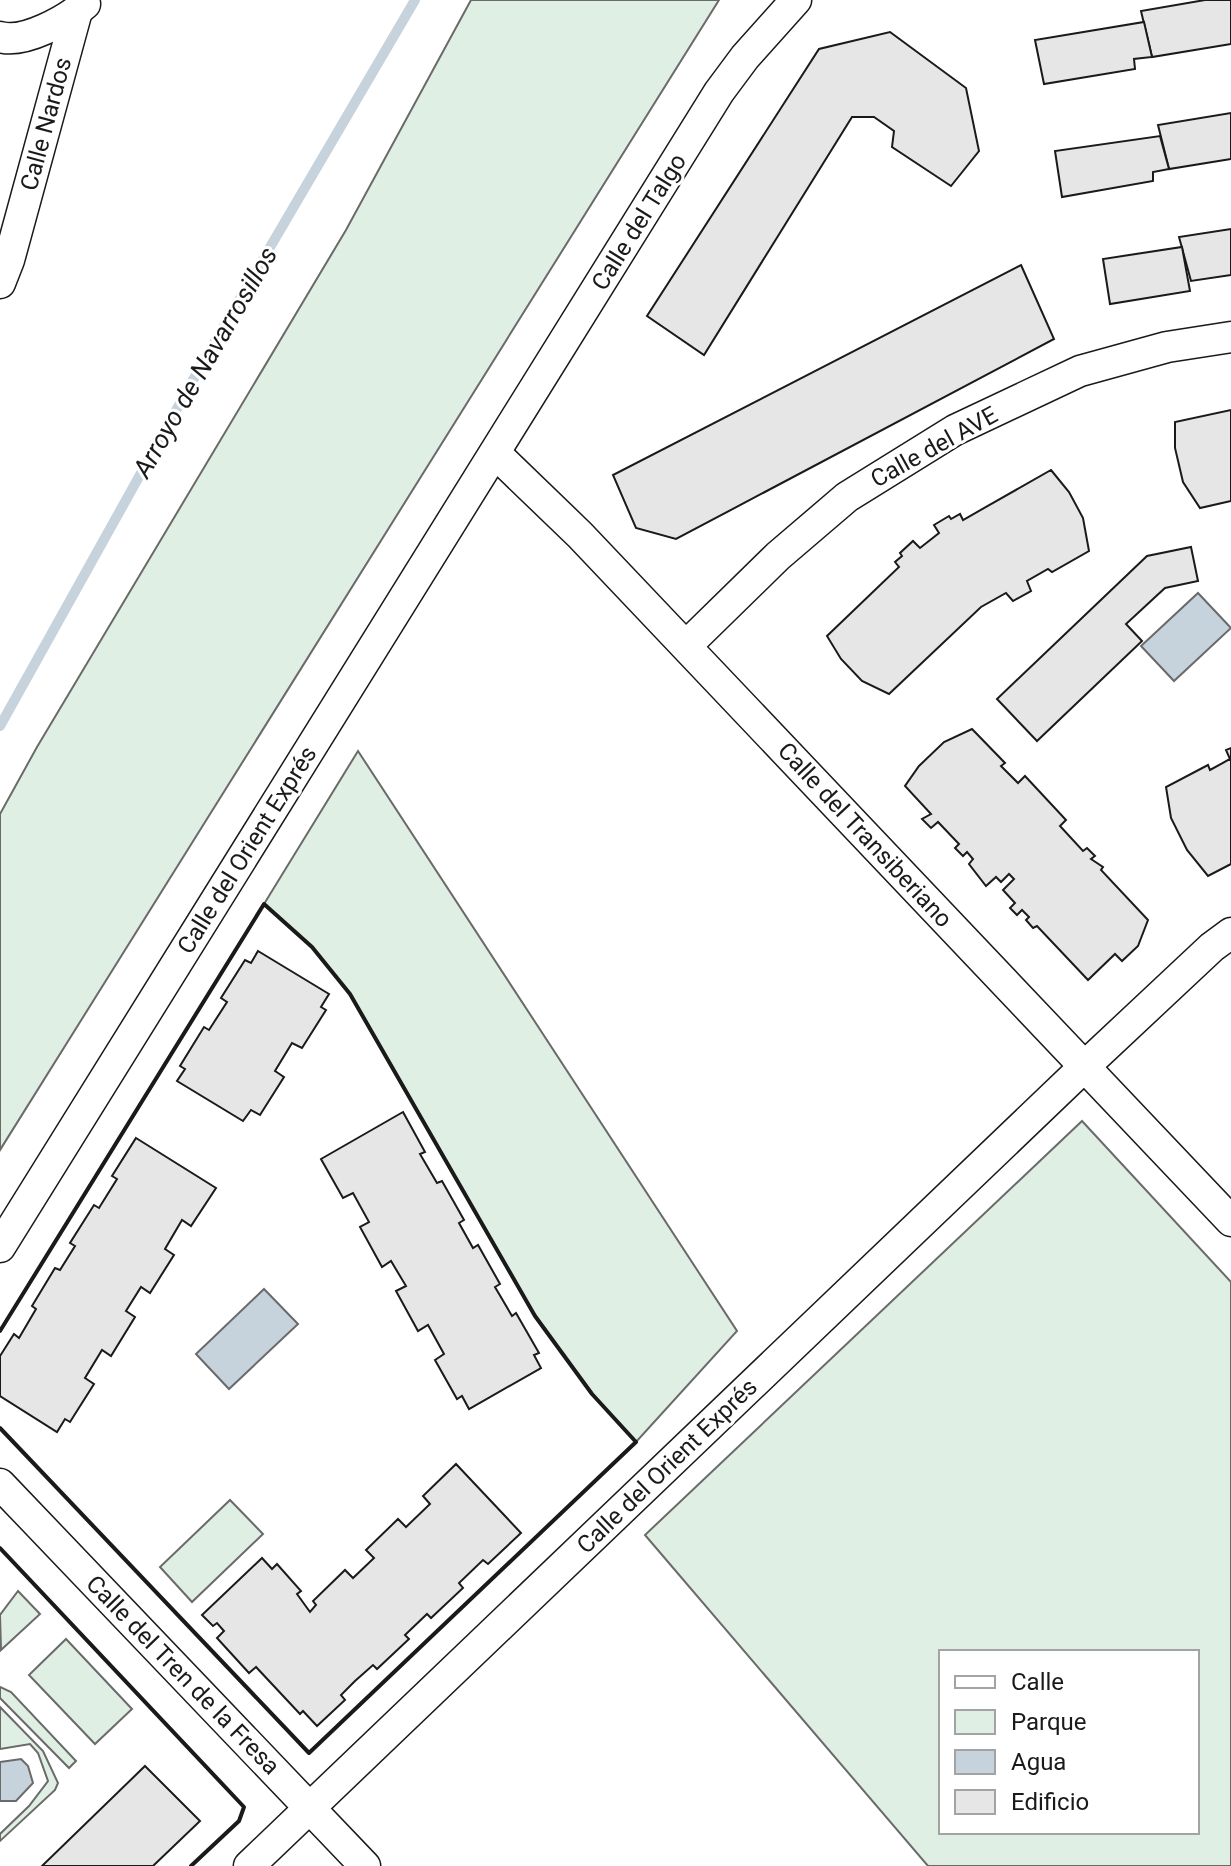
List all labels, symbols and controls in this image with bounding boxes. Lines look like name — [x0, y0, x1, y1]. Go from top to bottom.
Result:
street label: Calle Nardos — [15, 54, 77, 194]
street label: Calle del Talgo — [586, 149, 692, 295]
water label: Arroyo de Navarrosillos — [126, 241, 283, 484]
street label: Calle del AVE — [866, 401, 1002, 493]
street label: Calle del Transiberiano — [772, 737, 958, 933]
street label: Calle del Orient Exprés — [172, 741, 322, 959]
street label: Calle del Orient Exprés — [571, 1373, 763, 1559]
street label: Calle del Tren de la Fresa — [81, 1570, 285, 1780]
legend — [939, 1650, 1199, 1834]
text: Calle — [1011, 1668, 1064, 1696]
text: Parque — [1011, 1708, 1087, 1736]
text: Agua — [1011, 1748, 1066, 1776]
text: Edificio — [1011, 1788, 1089, 1816]

